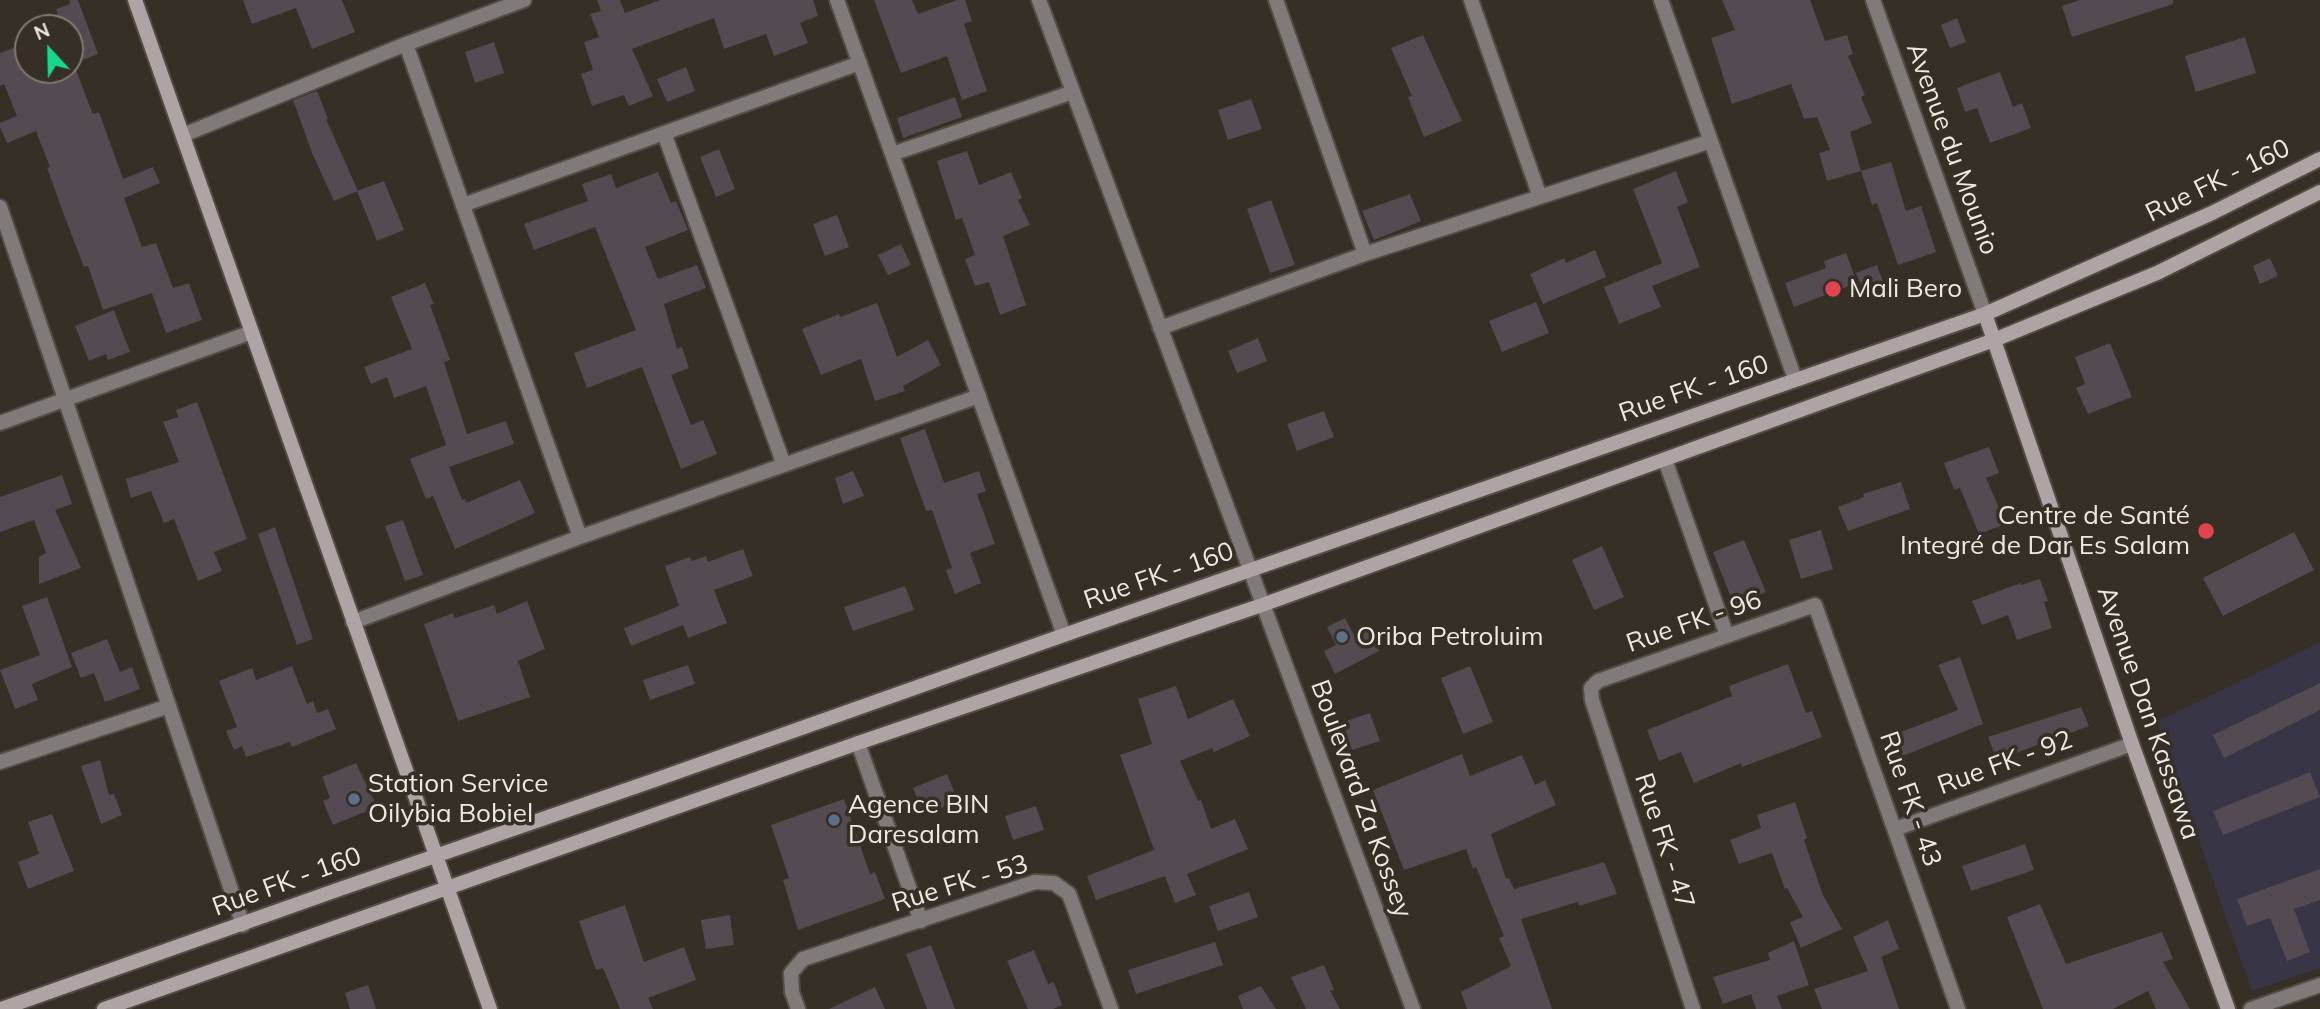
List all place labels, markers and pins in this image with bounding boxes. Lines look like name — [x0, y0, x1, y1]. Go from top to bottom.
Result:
place label: Mali Bero — [1849, 273, 1962, 305]
marker: Mali Bero — [1823, 279, 1843, 299]
place label: Centre de Santé Integré de Dar Es Salam — [1900, 500, 2190, 562]
marker: Centre de Santé Integré de Dar Es Salam — [2196, 521, 2216, 541]
place label: Oriba Petroluim — [1356, 621, 1544, 653]
marker: Oriba Petroluim — [1334, 629, 1350, 645]
place label: Station Service Oilybia Bobiel — [368, 768, 548, 830]
place label: Agence BIN Daresalam — [848, 789, 989, 850]
marker: Station Service Oilybia Bobiel — [346, 791, 362, 807]
marker: Agence BIN Daresalam — [826, 812, 842, 828]

